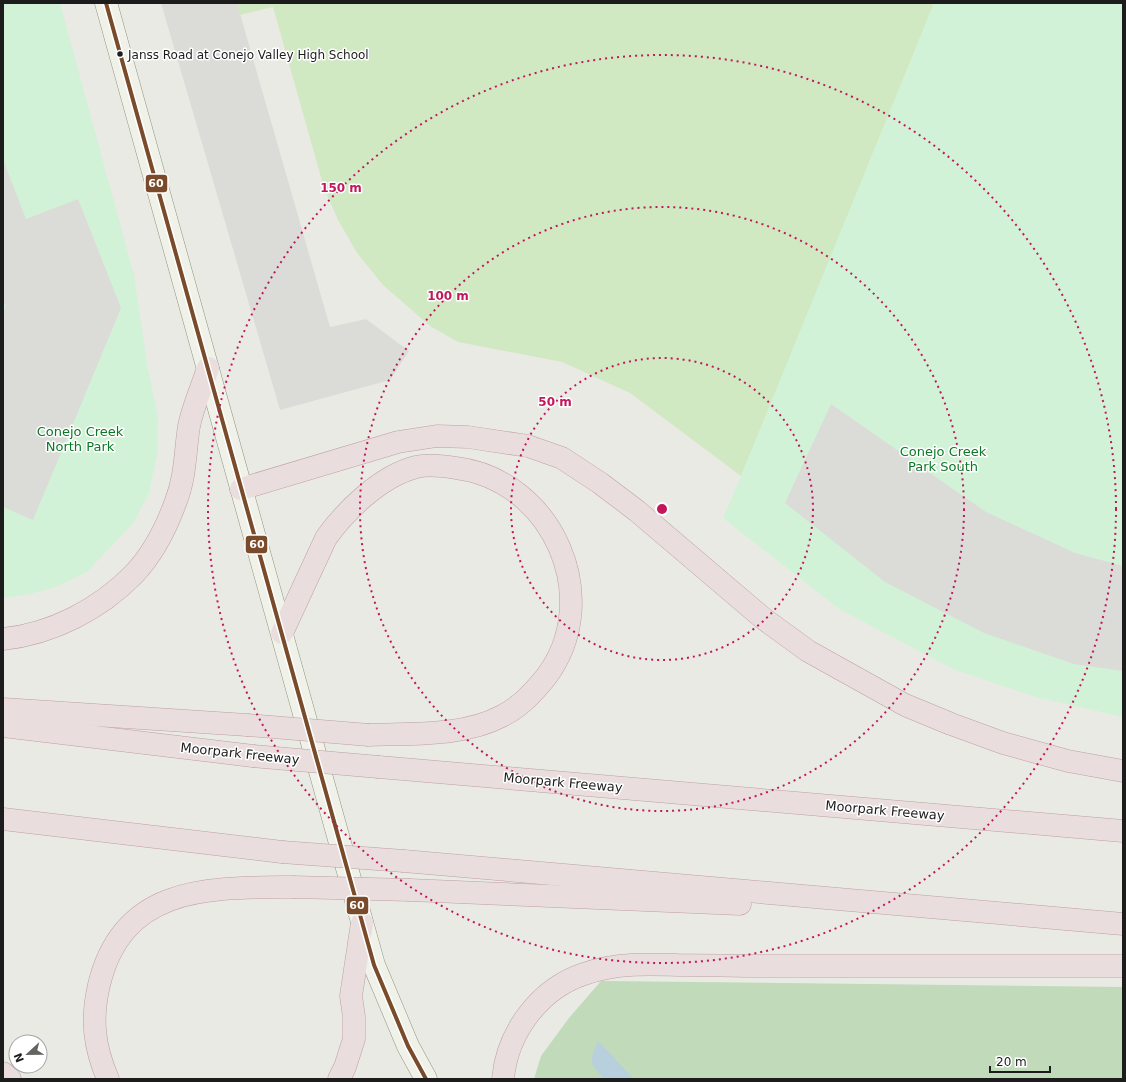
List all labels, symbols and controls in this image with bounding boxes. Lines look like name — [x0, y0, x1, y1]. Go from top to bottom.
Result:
place label: Janss Road at Conejo Valley High School — [127, 48, 369, 62]
marker: Janss Road at Conejo Valley High School — [115, 49, 125, 59]
line badge: 60 — [145, 174, 168, 193]
text: 60 — [148, 177, 164, 190]
text: 150 m — [320, 181, 362, 195]
text: 100 m — [427, 289, 469, 303]
text: 50 m — [538, 395, 572, 409]
park label: Conejo Creek North Park — [37, 424, 124, 454]
park label: Conejo Creek Park South — [900, 444, 987, 474]
centre of rings — [655, 502, 669, 516]
line badge: 60 — [245, 535, 268, 554]
text: 60 — [249, 538, 265, 551]
street label: Moorpark Freeway — [180, 740, 300, 767]
street label: Moorpark Freeway — [503, 770, 623, 795]
street label: Moorpark Freeway — [825, 798, 945, 823]
line badge: 60 — [346, 896, 369, 915]
text: 60 — [349, 899, 365, 912]
north arrow — [8, 1034, 48, 1074]
scale bar — [990, 1048, 1050, 1074]
text: N — [11, 1051, 27, 1064]
text: 20 m — [996, 1055, 1027, 1069]

